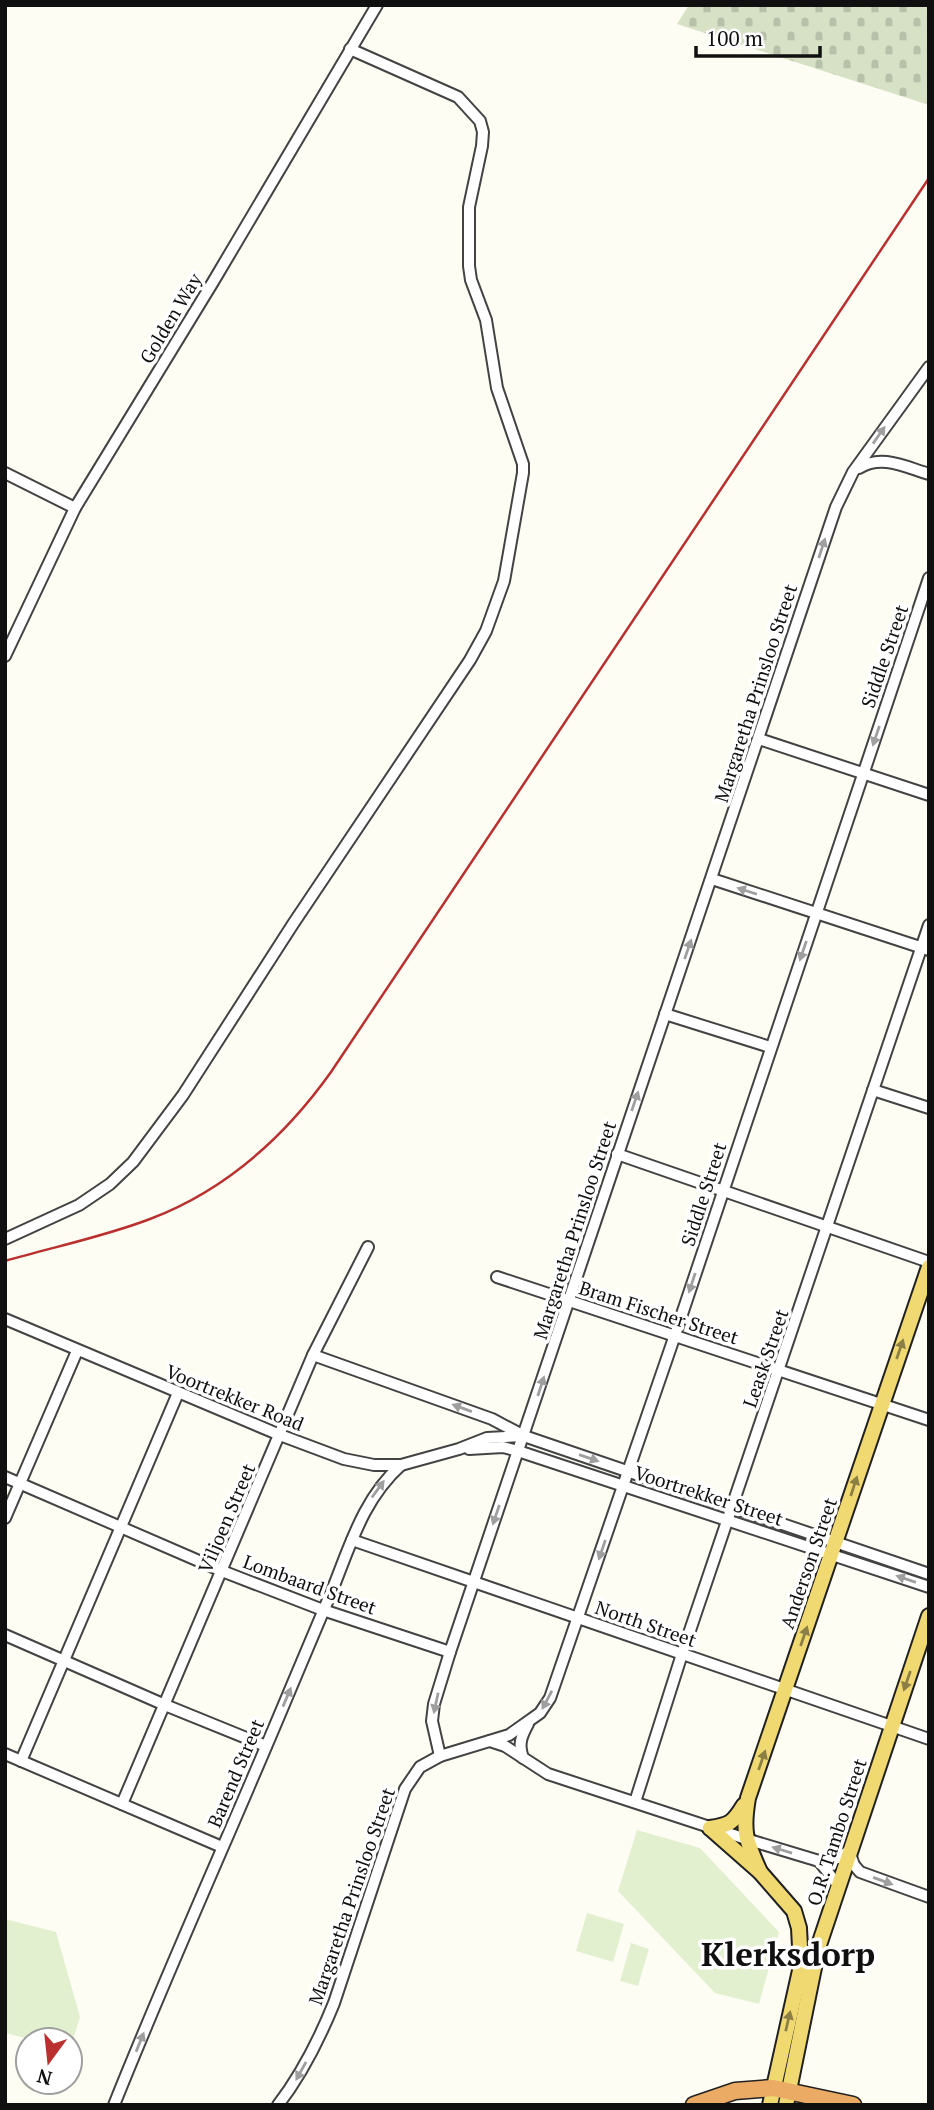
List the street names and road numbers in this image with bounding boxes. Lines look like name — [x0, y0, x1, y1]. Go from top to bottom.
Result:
street label: Golden Way — [133, 268, 207, 368]
street label: Margaretha Prinsloo Street — [708, 581, 802, 805]
street label: Siddle Street — [855, 601, 913, 711]
street label: Margaretha Prinsloo Street — [527, 1118, 621, 1342]
street label: Siddle Street — [674, 1139, 732, 1249]
street label: Bram Fischer Street — [576, 1274, 742, 1350]
street label: Leask Street — [736, 1305, 794, 1411]
street label: Voortrekker Road — [162, 1358, 308, 1436]
street label: Viljoen Street — [192, 1459, 260, 1577]
street label: Voortrekker Street — [631, 1459, 787, 1531]
street label: Anderson Street — [774, 1494, 842, 1632]
street label: Lombaard Street — [240, 1548, 380, 1620]
street label: North Street — [592, 1594, 700, 1652]
street label: Barend Street — [201, 1715, 269, 1831]
street label: O.R. Tambo Street — [800, 1755, 872, 1909]
street label: Margaretha Prinsloo Street — [302, 1784, 400, 2008]

